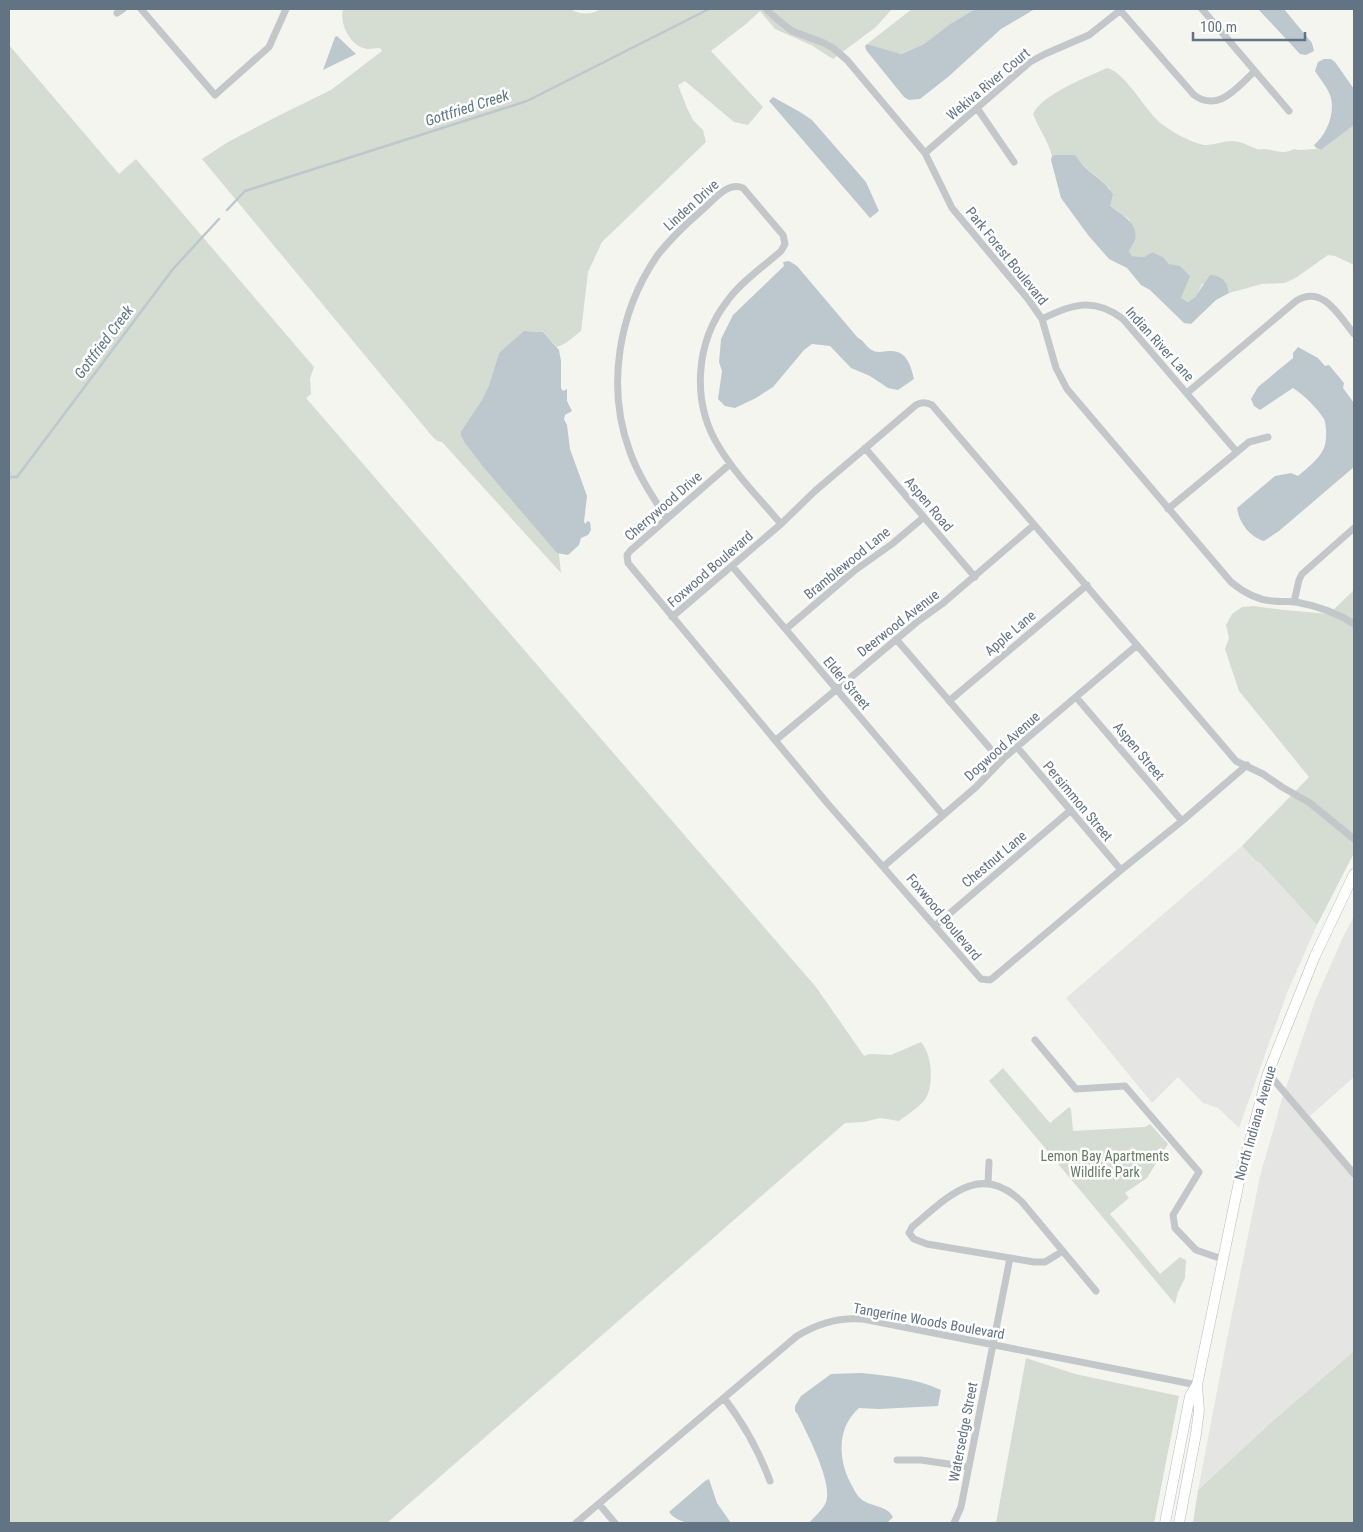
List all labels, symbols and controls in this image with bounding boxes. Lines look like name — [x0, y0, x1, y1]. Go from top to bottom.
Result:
scale bar — [1193, 10, 1306, 42]
text: 100 m — [1200, 18, 1237, 36]
street label: Wekiva River Court — [943, 45, 1033, 123]
water label: Gottfried Creek — [423, 86, 512, 130]
street label: Linden Drive — [660, 176, 722, 234]
street label: Park Forest Boulevard — [963, 204, 1051, 308]
water label: Gottfried Creek — [71, 301, 138, 382]
street label: Indian River Lane — [1122, 304, 1198, 385]
street label: Cherrywood Drive — [621, 468, 705, 544]
street label: Aspen Road — [902, 474, 956, 534]
street label: Bramblewood Lane — [801, 523, 893, 602]
street label: Foxwood Boulevard — [664, 528, 756, 610]
street label: Deerwood Avenue — [854, 586, 942, 660]
street label: Apple Lane — [981, 607, 1039, 659]
street label: Elder Street — [820, 653, 874, 713]
street label: Dogwood Avenue — [961, 708, 1043, 784]
street label: Aspen Street — [1110, 719, 1168, 783]
street label: Persimmon Street — [1040, 758, 1116, 844]
street label: Chestnut Lane — [958, 827, 1030, 891]
street label: Foxwood Boulevard — [903, 871, 985, 963]
street label: North Indiana Avenue — [1231, 1063, 1279, 1182]
park label: Lemon Bay Apartments Wildlife Park — [1041, 1148, 1169, 1180]
street label: Tangerine Woods Boulevard — [852, 1300, 1006, 1342]
street label: Watersedge Street — [945, 1381, 981, 1483]

